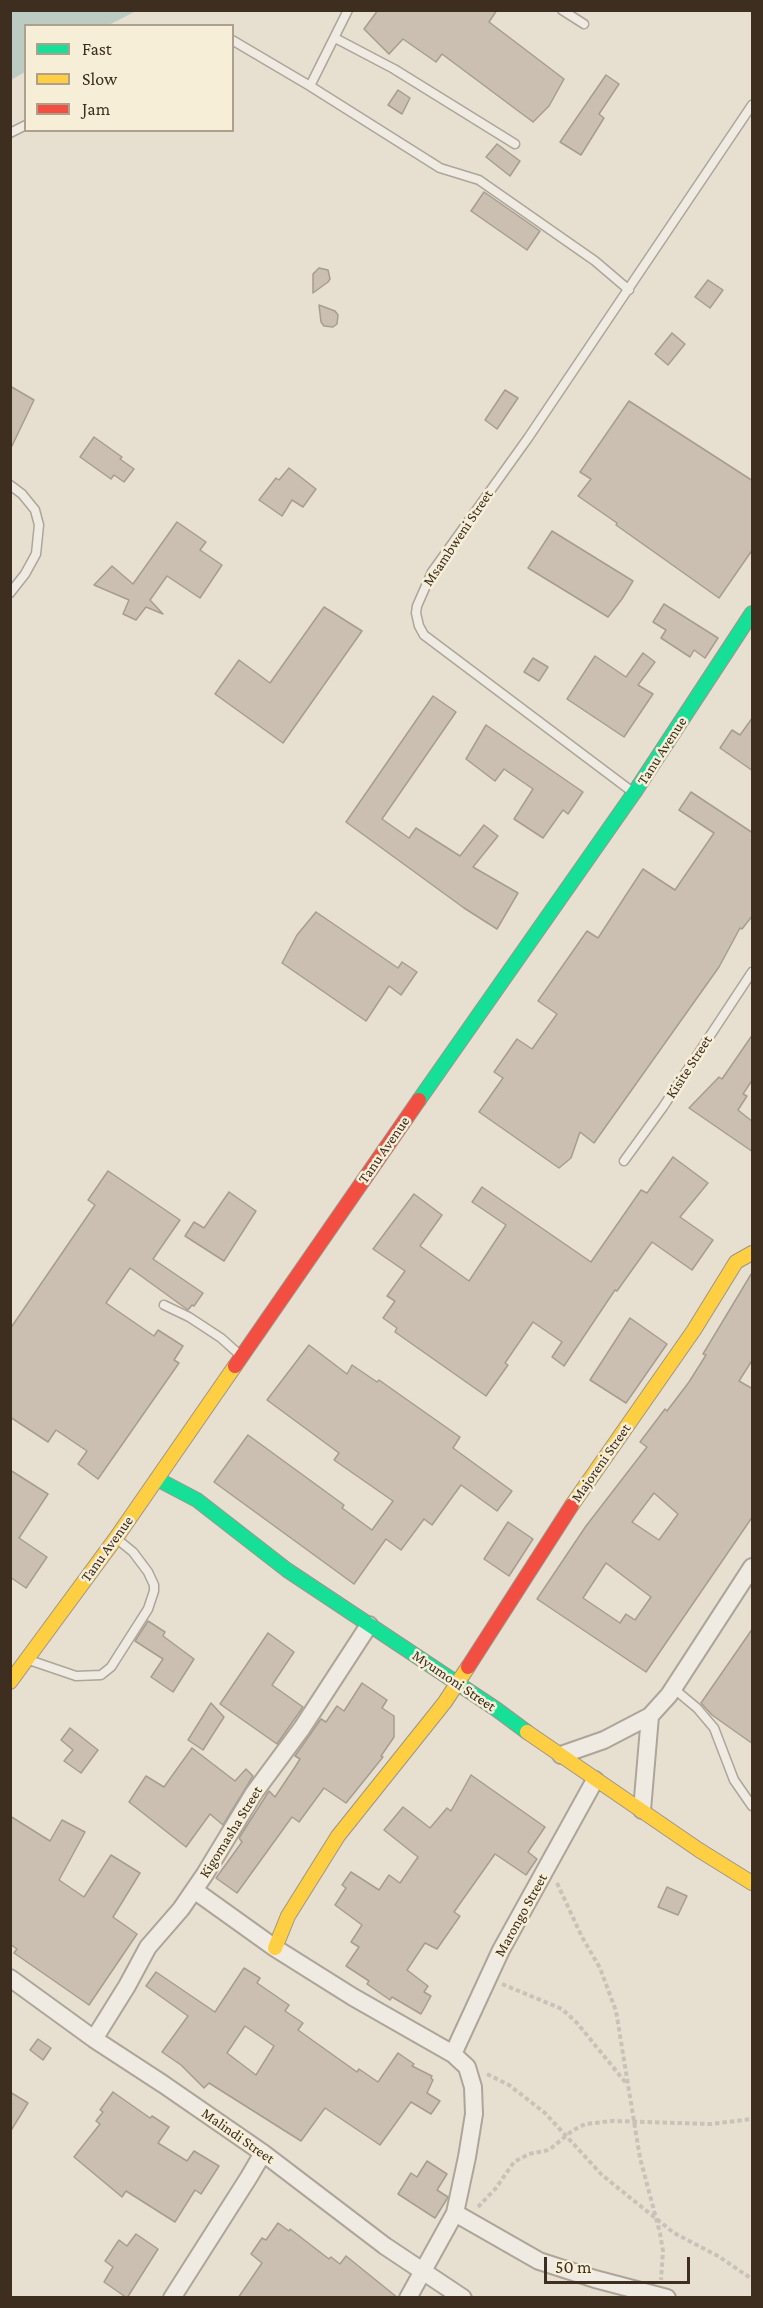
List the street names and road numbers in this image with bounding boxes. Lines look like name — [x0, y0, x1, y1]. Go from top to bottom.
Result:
street label: Msambweni Street — [419, 486, 497, 590]
street label: Tanu Avenue — [633, 714, 691, 788]
street label: Kisite Street — [662, 1032, 716, 1102]
street label: Tanu Avenue — [354, 1113, 414, 1187]
street label: Majoreni Street — [567, 1420, 635, 1506]
street label: Tanu Avenue — [77, 1512, 137, 1586]
street label: Myumoni Street — [409, 1646, 499, 1716]
street label: Kigomasha Street — [196, 1783, 266, 1881]
street label: Marongo Street — [491, 1870, 551, 1960]
street label: Malindi Street — [198, 2104, 278, 2168]

